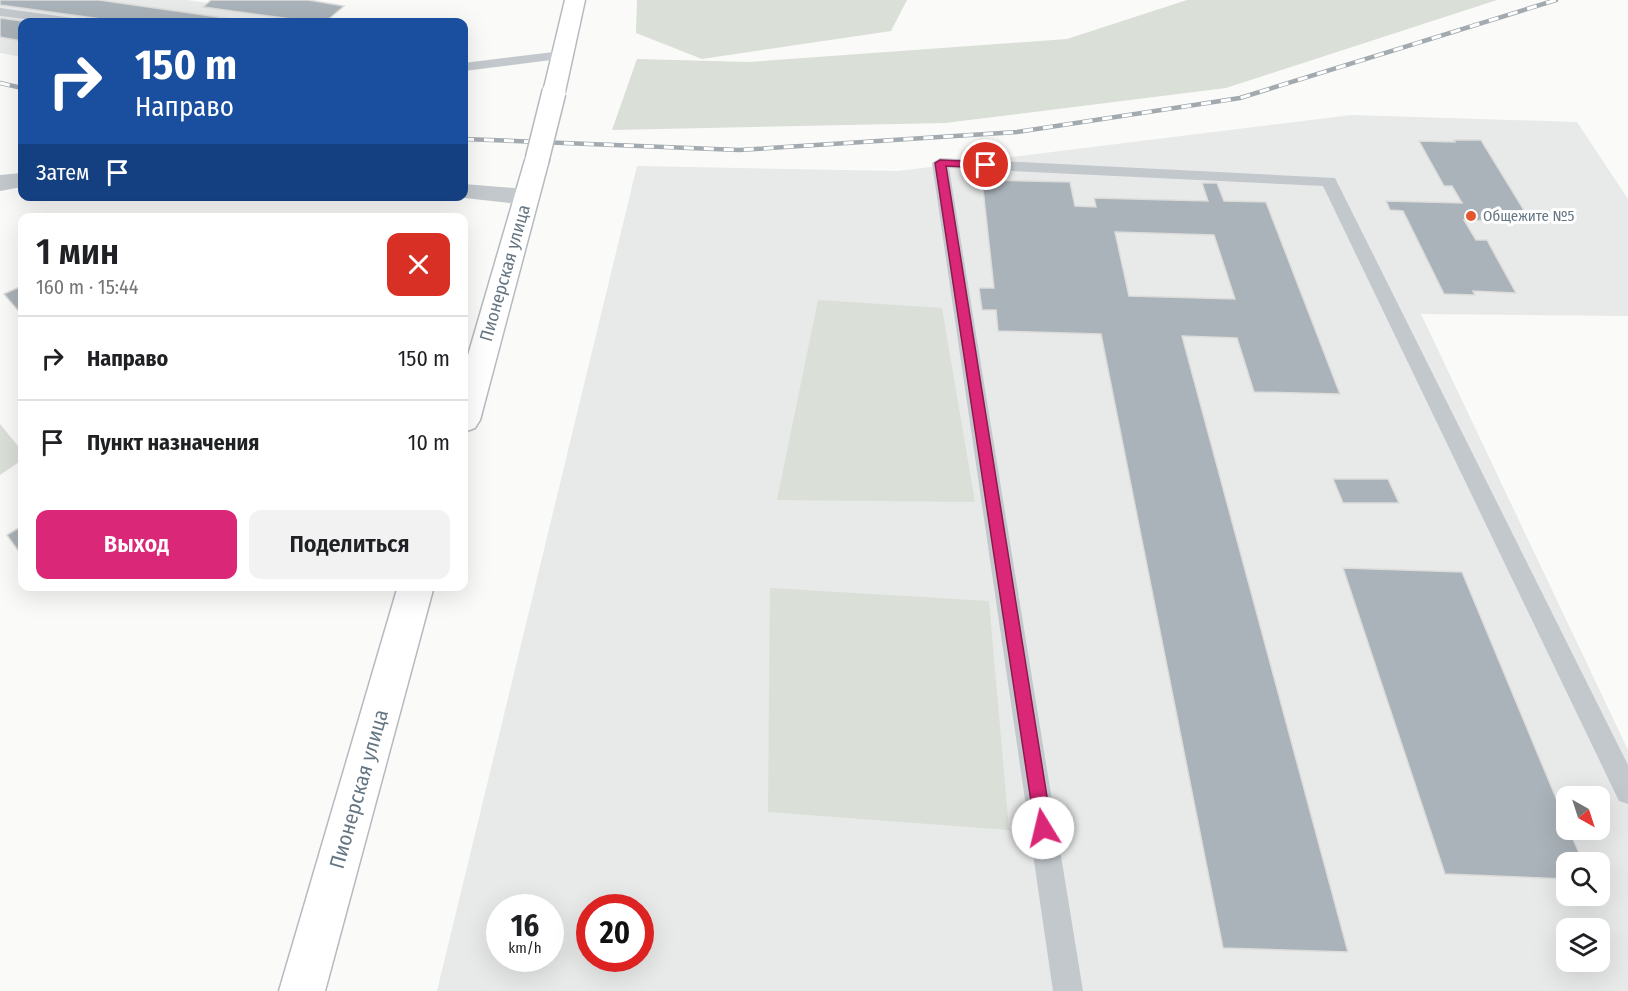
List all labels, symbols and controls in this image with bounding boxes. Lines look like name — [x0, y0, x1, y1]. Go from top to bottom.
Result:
text: 150 m — [135, 40, 237, 90]
icon: right — [36, 42, 114, 120]
text: Направо — [135, 91, 234, 123]
pin — [960, 139, 1011, 190]
icon: arrive — [969, 148, 1002, 181]
icon: arrive — [101, 156, 134, 189]
text: Затем — [36, 159, 89, 186]
street label: Пионерская улица — [475, 202, 535, 344]
place label: Общежите №5 — [1483, 207, 1575, 225]
marker: Общежите №5 — [1464, 209, 1478, 223]
text: 1 мин — [36, 230, 119, 274]
button: close — [387, 233, 450, 296]
text: 160 m · 15:44 — [36, 275, 138, 299]
icon: right — [36, 342, 69, 375]
text: Направо — [87, 345, 168, 372]
text: 150 m — [398, 345, 450, 372]
icon: arrive — [36, 426, 69, 459]
text: Пункт назначения — [87, 429, 259, 456]
text: 10 m — [408, 429, 450, 456]
button: Выход — [36, 510, 237, 579]
button: Поделиться — [249, 510, 450, 579]
street label: Пионерская улица — [324, 706, 394, 872]
north arrow — [1556, 786, 1610, 840]
map controls — [1556, 786, 1610, 972]
position arrow — [1011, 796, 1075, 860]
button: search — [1556, 852, 1610, 906]
speed limit sign: 20 — [576, 894, 654, 972]
text: 16 — [511, 908, 539, 944]
button: layers — [1556, 918, 1610, 972]
text: km/h — [508, 939, 542, 957]

